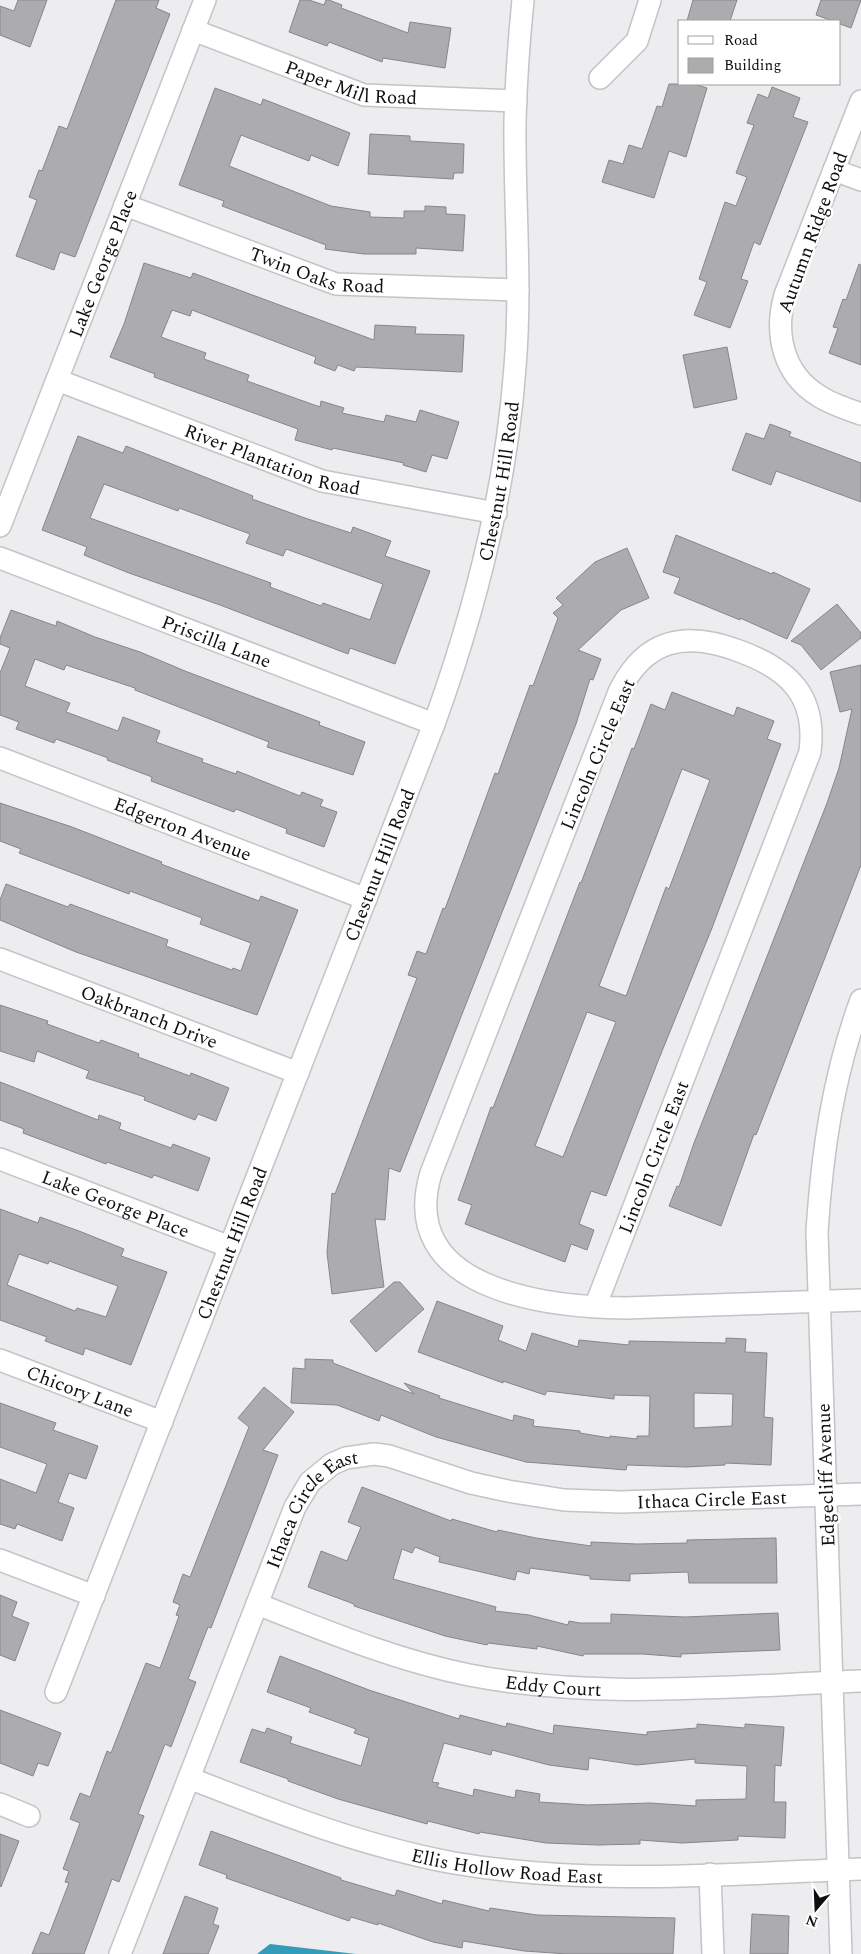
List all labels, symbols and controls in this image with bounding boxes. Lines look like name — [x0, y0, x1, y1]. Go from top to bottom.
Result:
legend — [678, 20, 841, 85]
text: Road — [724, 29, 758, 52]
street label: Paper Mill Road — [281, 53, 418, 113]
text: Building — [724, 54, 781, 77]
street label: Autumn Ridge Road — [771, 148, 856, 317]
street label: Lake George Place — [62, 186, 146, 342]
street label: Twin Oaks Road — [245, 240, 385, 302]
street label: Chestnut Hill Road — [471, 400, 528, 565]
street label: River Plantation Road — [180, 417, 363, 504]
street label: Priscilla Lane — [157, 608, 275, 676]
street label: Lincoln Circle East — [553, 674, 644, 835]
street label: Chestnut Hill Road — [337, 784, 423, 946]
street label: Edgerton Avenue — [109, 790, 255, 870]
street label: Oakbranch Drive — [76, 978, 222, 1057]
street label: Lincoln Circle East — [612, 1076, 697, 1238]
street label: Lake George Place — [37, 1163, 194, 1246]
street label: Chestnut Hill Road — [190, 1163, 276, 1324]
street label: Chicory Lane — [22, 1358, 138, 1426]
street label: Edgecliff Avenue — [810, 1403, 843, 1547]
street label: Ithaca Circle East — [259, 1443, 361, 1573]
street label: Ithaca Circle East — [636, 1483, 788, 1517]
street label: Eddy Court — [503, 1668, 602, 1705]
street label: Ellis Hollow Road East — [408, 1841, 604, 1892]
north arrow — [791, 1884, 841, 1934]
text: N — [803, 1909, 821, 1933]

